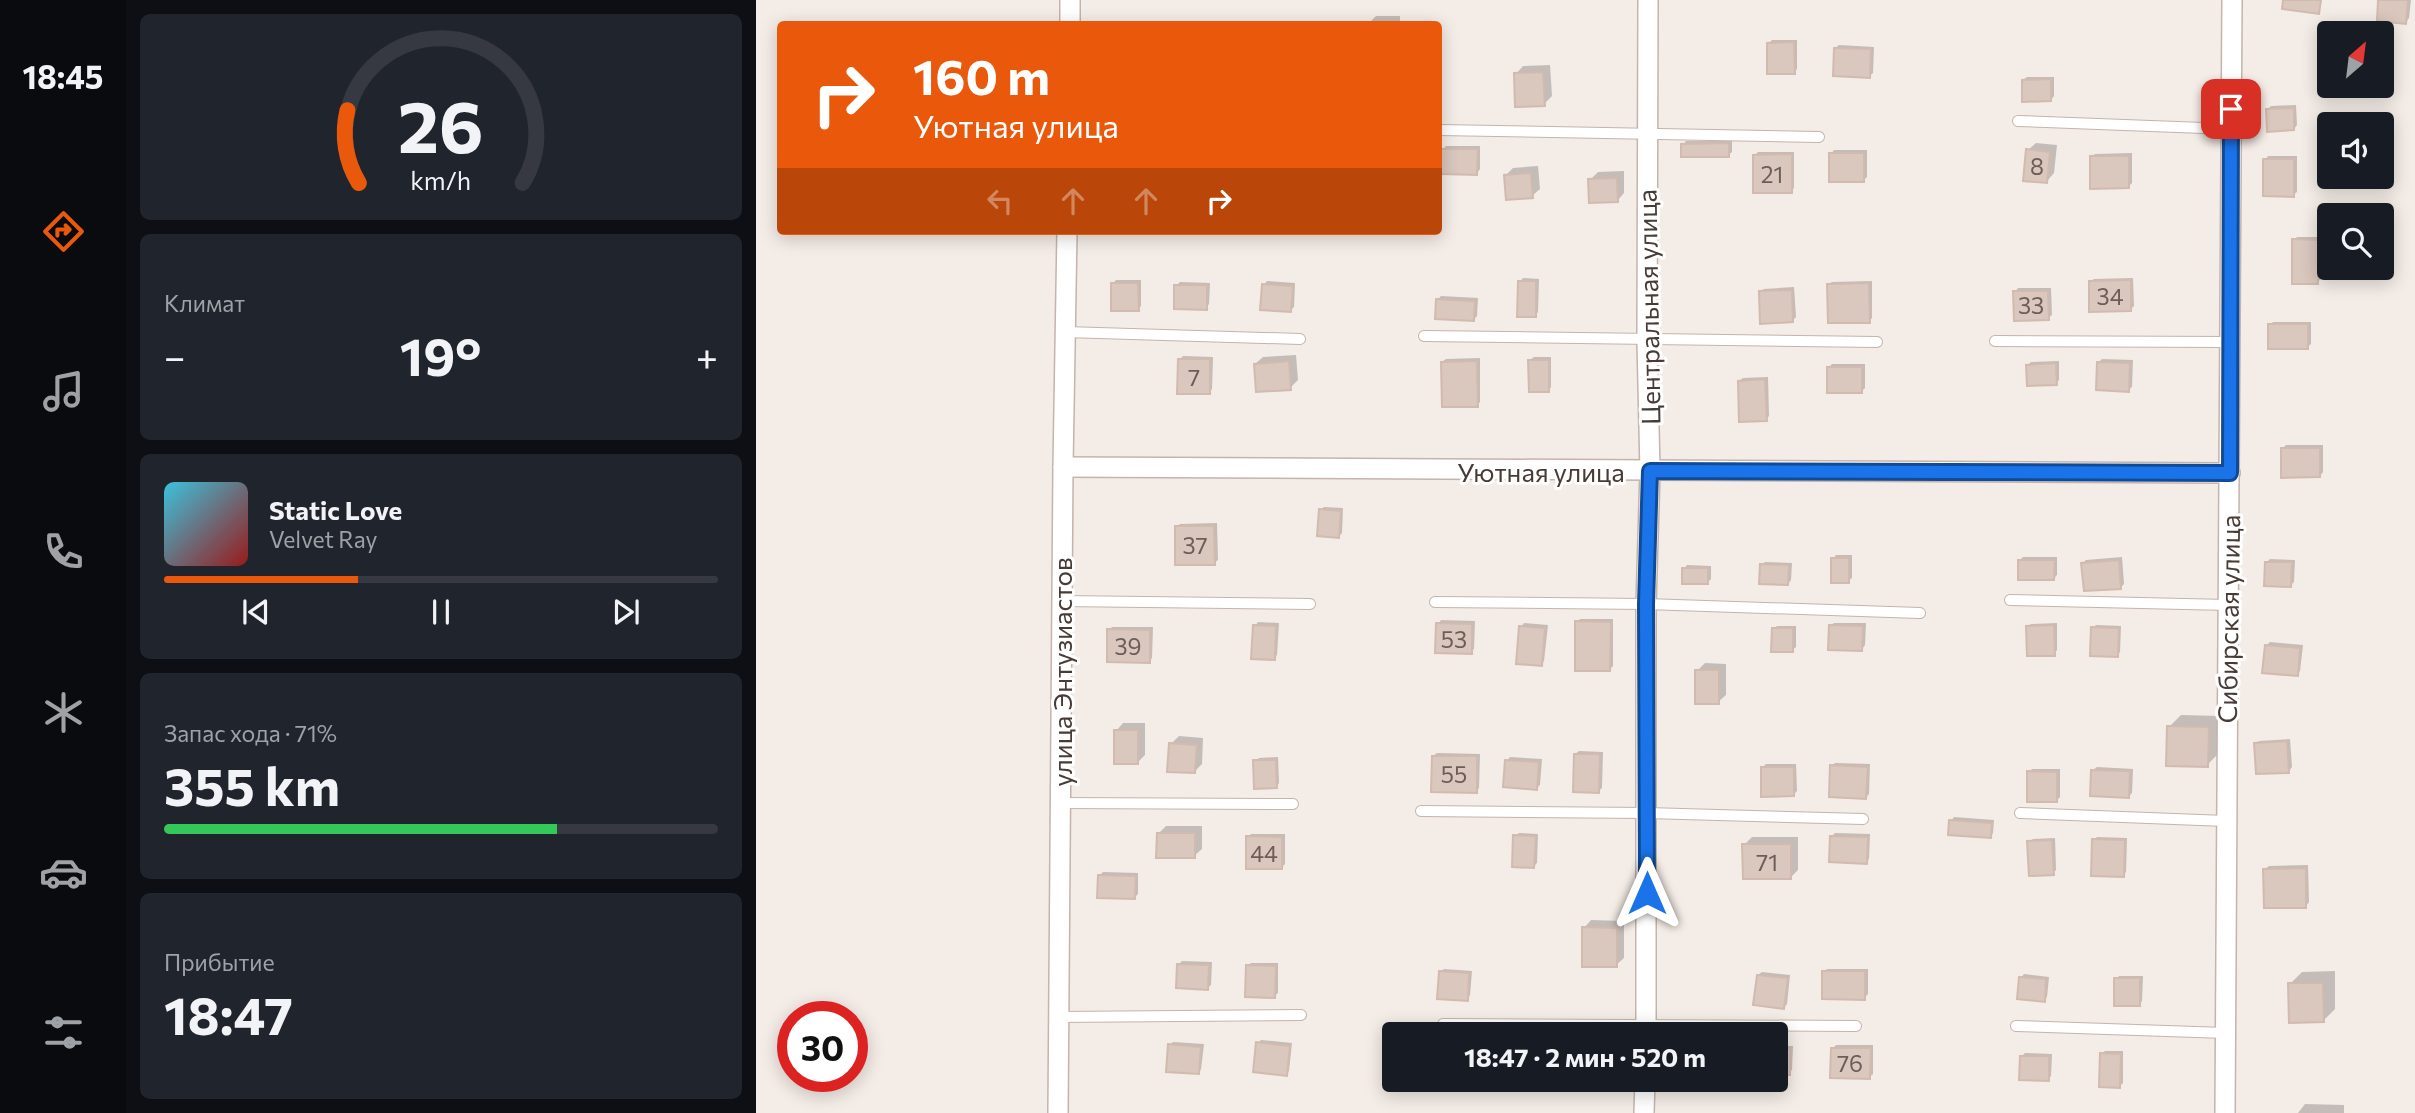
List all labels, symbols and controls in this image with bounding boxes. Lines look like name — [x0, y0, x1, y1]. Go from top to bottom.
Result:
north arrow — [2317, 21, 2394, 98]
map controls — [2317, 21, 2394, 280]
text: 160 m — [913, 45, 1050, 105]
icon: right — [798, 49, 889, 140]
text: 18:45 — [22, 56, 104, 96]
text: 26 — [398, 79, 484, 168]
pin — [2201, 79, 2261, 139]
icon: arrive — [2212, 90, 2250, 128]
text: Уютная улица — [913, 105, 1119, 145]
button: sound — [2317, 112, 2394, 189]
house number: 8 — [2030, 152, 2044, 180]
house number: 21 — [1761, 160, 1783, 188]
text: km/h — [411, 165, 471, 195]
icon: left — [981, 182, 1019, 220]
icon: ahead — [1054, 182, 1092, 220]
icon: ahead — [1127, 182, 1165, 220]
icon: right — [1200, 182, 1238, 220]
street label: Центральная улица — [1630, 189, 1666, 425]
button: search — [2317, 203, 2394, 280]
icon: directions — [39, 207, 88, 256]
house number: 34 — [2097, 282, 2124, 310]
text: Климат — [164, 289, 245, 317]
house number: 33 — [2018, 291, 2044, 319]
text: 19° — [400, 323, 481, 387]
text: − — [164, 332, 186, 379]
text: + — [696, 332, 718, 379]
house number: 7 — [1188, 363, 1200, 391]
icon: music — [39, 367, 88, 416]
street label: Уютная улица — [1457, 456, 1625, 487]
text: Static Love — [269, 494, 402, 525]
street label: Сибирская улица — [2211, 514, 2245, 724]
text: Velvet Ray — [269, 525, 377, 553]
icon: phone — [39, 527, 88, 576]
house number: 37 — [1182, 531, 1208, 559]
street label: улица Энтузиастов — [1046, 557, 1077, 787]
icon: previous — [237, 593, 275, 631]
icon: pause — [422, 593, 460, 631]
icon: next — [607, 593, 645, 631]
house number: 53 — [1441, 625, 1467, 653]
house number: 39 — [1114, 632, 1142, 660]
icon: climate — [39, 688, 88, 737]
text: Запас хода · 71% — [164, 719, 337, 747]
text: 355 km — [164, 753, 340, 817]
house number: 55 — [1441, 760, 1467, 788]
house number: 44 — [1250, 839, 1278, 867]
icon: car — [39, 848, 88, 897]
house number: 71 — [1756, 848, 1778, 876]
position arrow — [1610, 856, 1684, 930]
text: Прибытие — [164, 948, 275, 976]
text: 18:47 — [164, 982, 293, 1046]
speed limit sign: 30 — [777, 1001, 868, 1092]
icon: filters — [39, 1008, 88, 1057]
text: 18:47 · 2 мин · 520 m — [1464, 1041, 1706, 1072]
house number: 76 — [1837, 1049, 1863, 1077]

